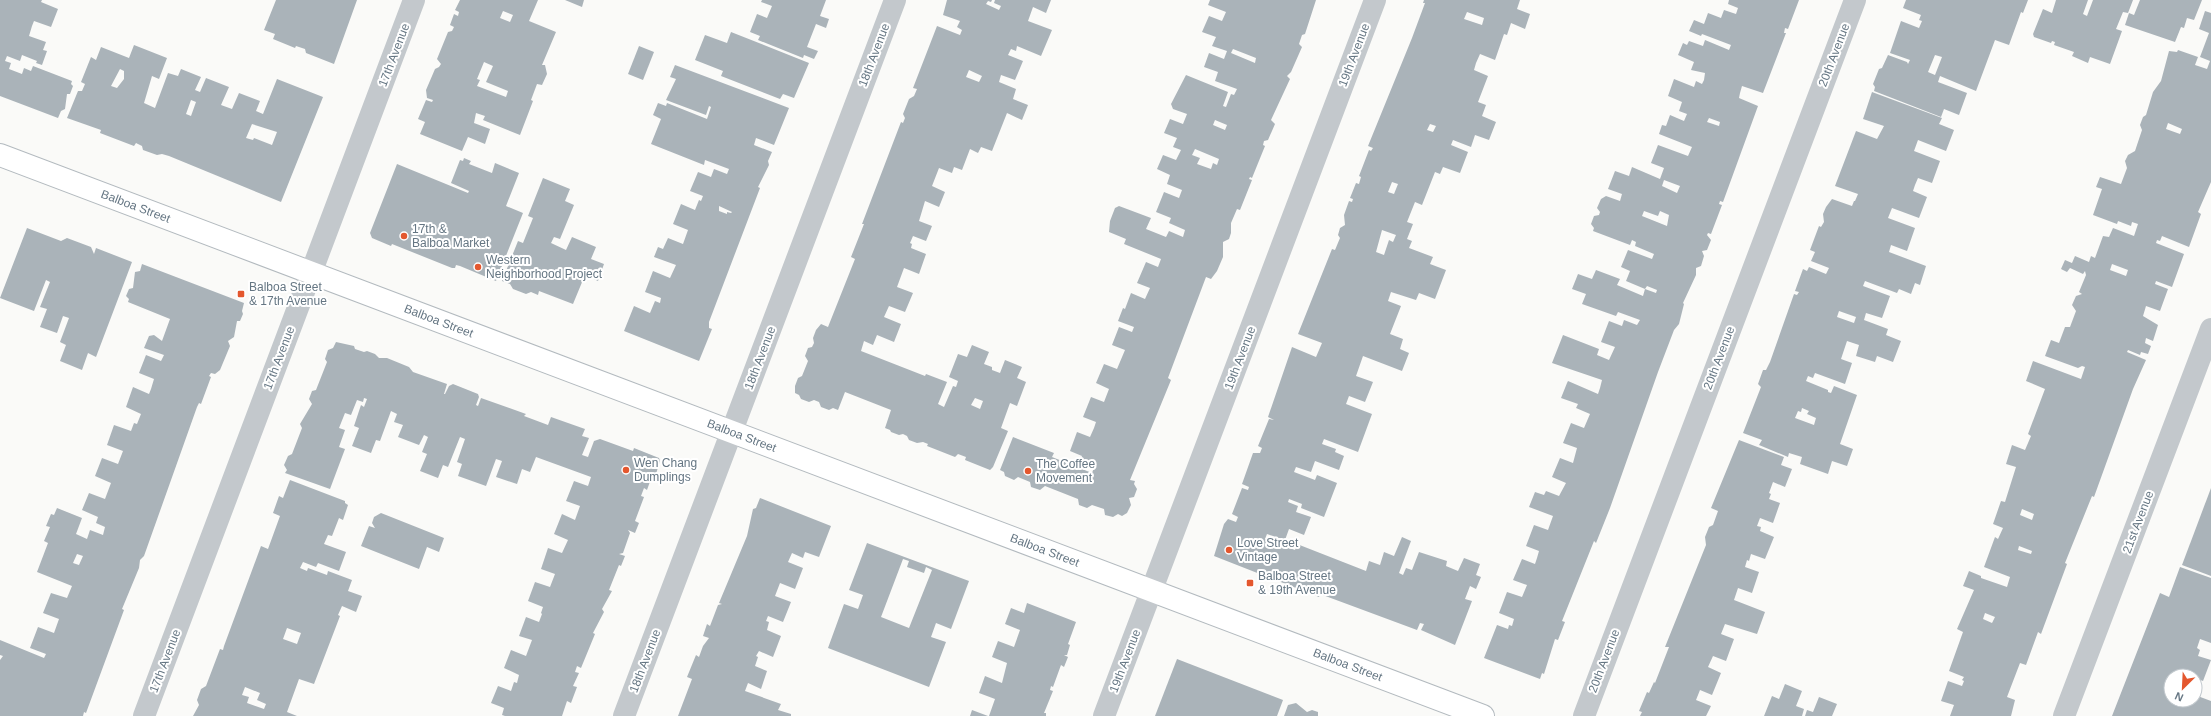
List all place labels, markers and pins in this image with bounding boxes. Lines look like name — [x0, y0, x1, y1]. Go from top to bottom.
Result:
place label: 17th & Balboa Market — [412, 222, 490, 250]
marker: 17th & Balboa Market — [399, 231, 409, 241]
place label: Western Neighborhood Project — [486, 253, 603, 281]
marker: Western Neighborhood Project — [473, 262, 483, 272]
place label: Balboa Street & 17th Avenue — [249, 280, 327, 308]
marker: Balboa Street & 17th Avenue — [236, 289, 246, 299]
place label: Wen Chang Dumplings — [634, 456, 697, 484]
place label: The Coffee Movement — [1036, 457, 1095, 485]
marker: Wen Chang Dumplings — [621, 465, 631, 475]
marker: The Coffee Movement — [1023, 466, 1033, 476]
place label: Love Street Vintage — [1237, 536, 1299, 564]
marker: Love Street Vintage — [1224, 545, 1234, 555]
place label: Balboa Street & 19th Avenue — [1258, 569, 1336, 597]
marker: Balboa Street & 19th Avenue — [1245, 578, 1255, 588]

